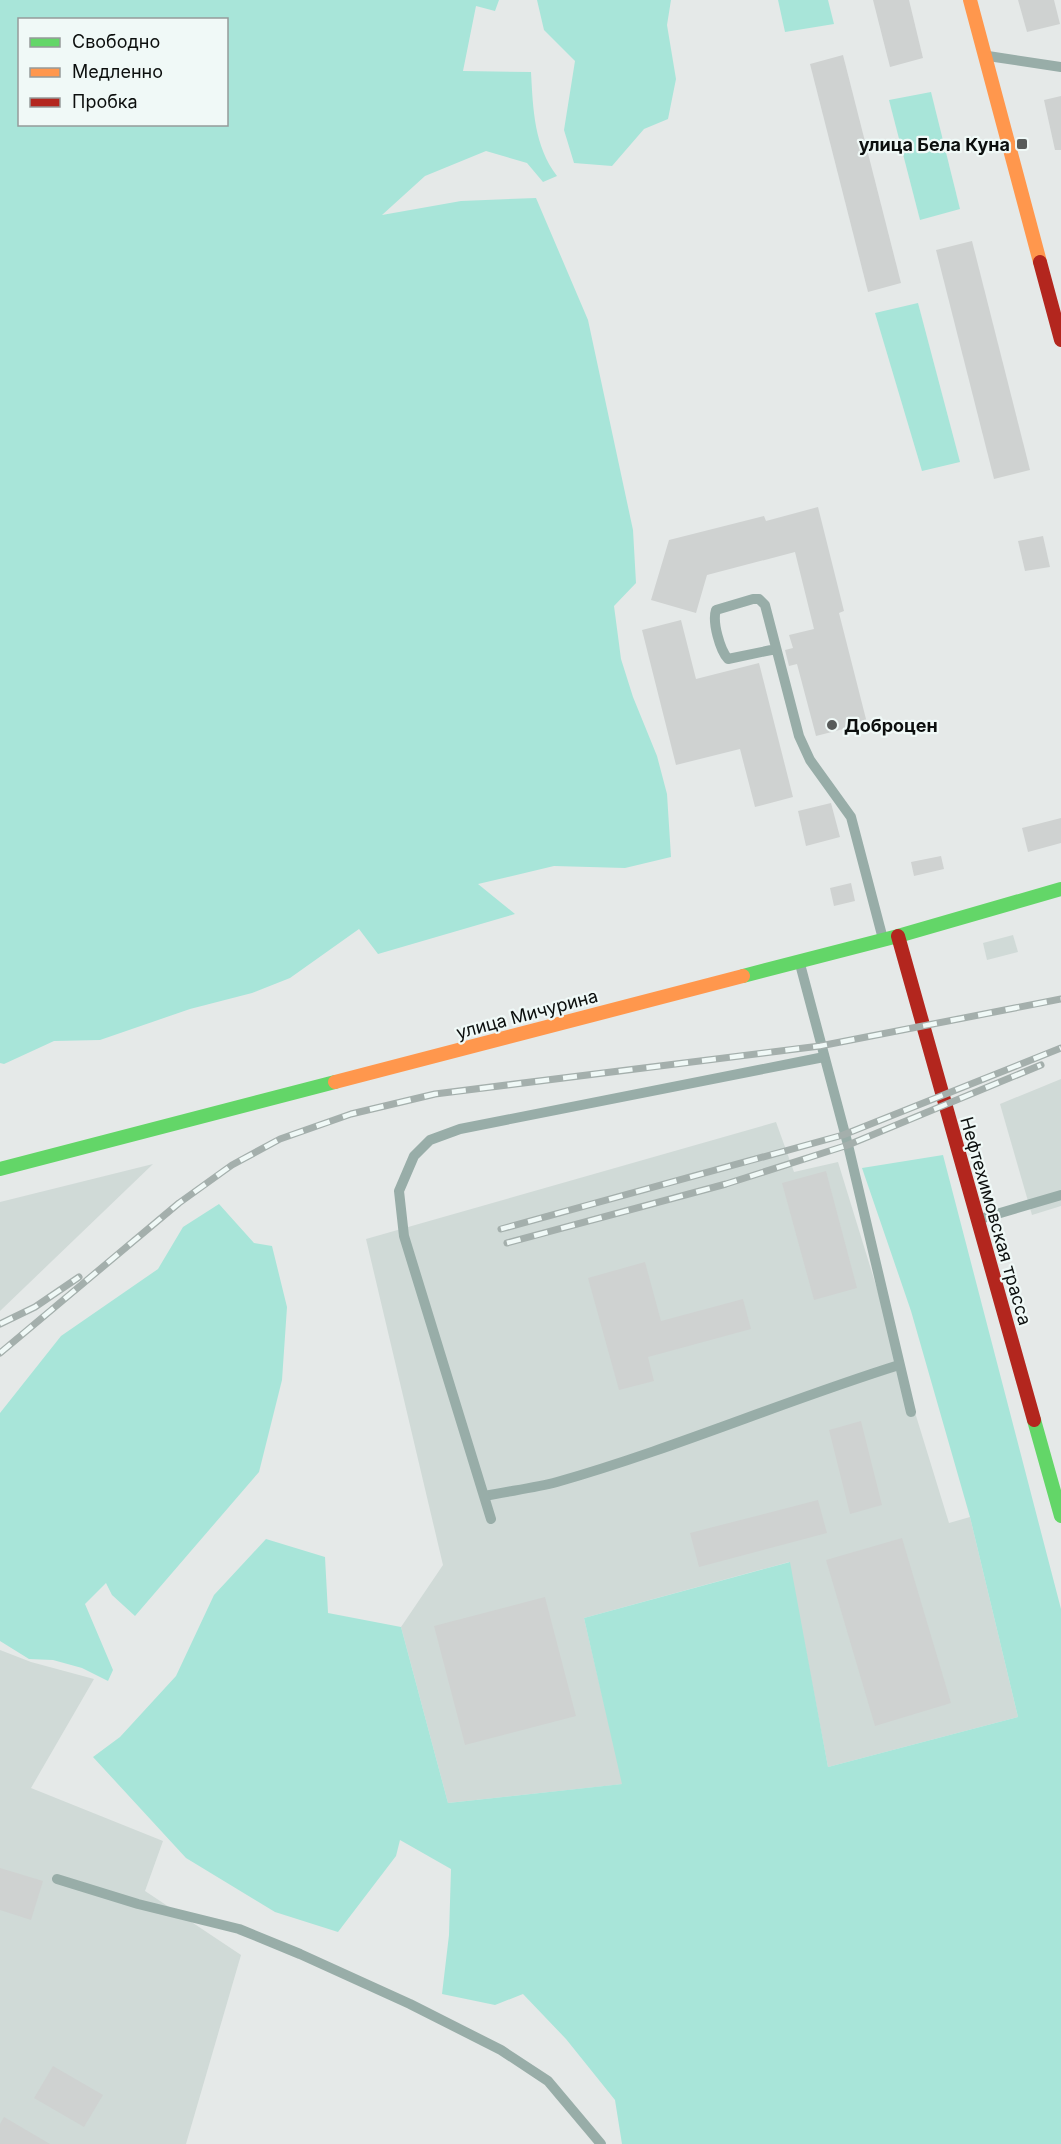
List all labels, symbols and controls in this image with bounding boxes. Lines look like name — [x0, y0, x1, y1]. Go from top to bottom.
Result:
legend — [18, 18, 228, 126]
text: Свободно — [72, 31, 160, 52]
text: Медленно — [72, 61, 163, 82]
text: Пробка — [72, 91, 138, 112]
place label: улица Бела Куна — [859, 134, 1010, 155]
marker: улица Бела Куна — [1015, 137, 1029, 151]
place label: Доброцен — [844, 715, 938, 736]
marker: Доброцен — [825, 718, 839, 732]
street label: улица Мичурина — [454, 985, 600, 1043]
street label: Нефтехимовская трасса — [956, 1114, 1036, 1328]

